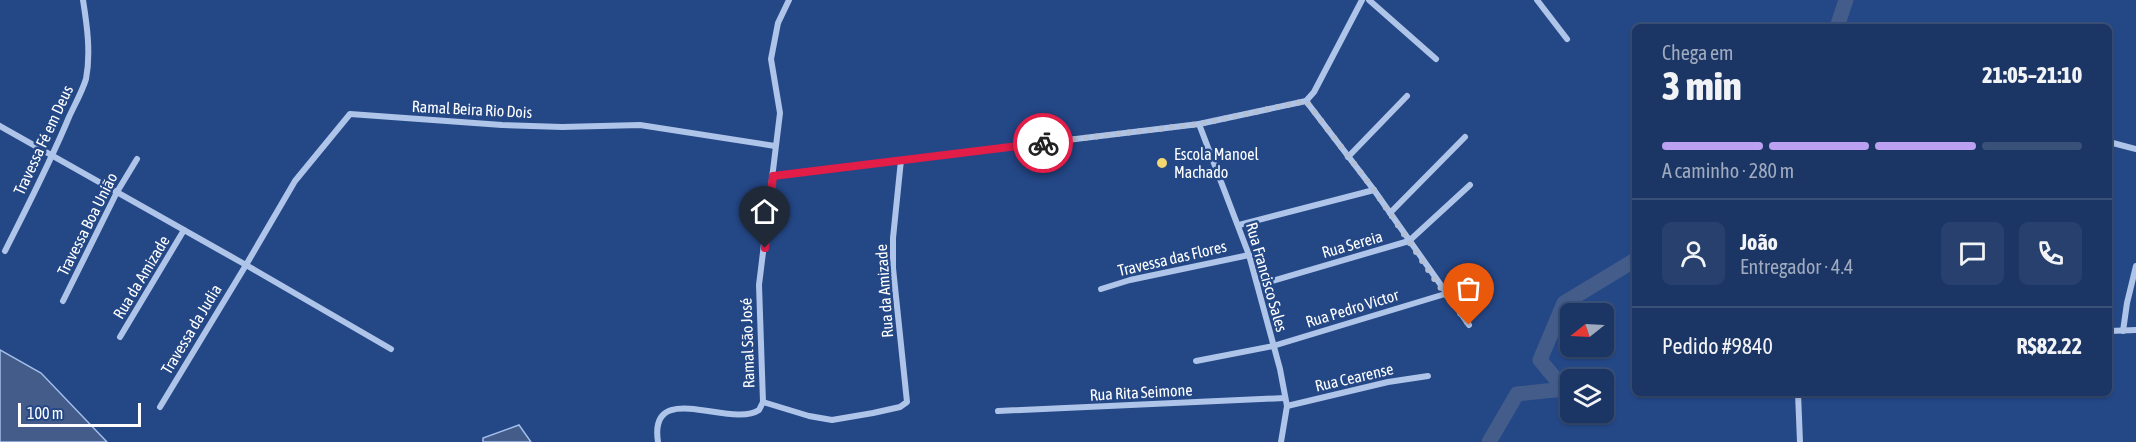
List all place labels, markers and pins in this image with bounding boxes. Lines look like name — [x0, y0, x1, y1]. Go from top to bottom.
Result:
place label: Escola Manoel Machado — [1174, 145, 1259, 181]
marker: Escola Manoel Machado — [1155, 156, 1169, 170]
pin — [739, 186, 790, 248]
pin — [1443, 263, 1494, 325]

